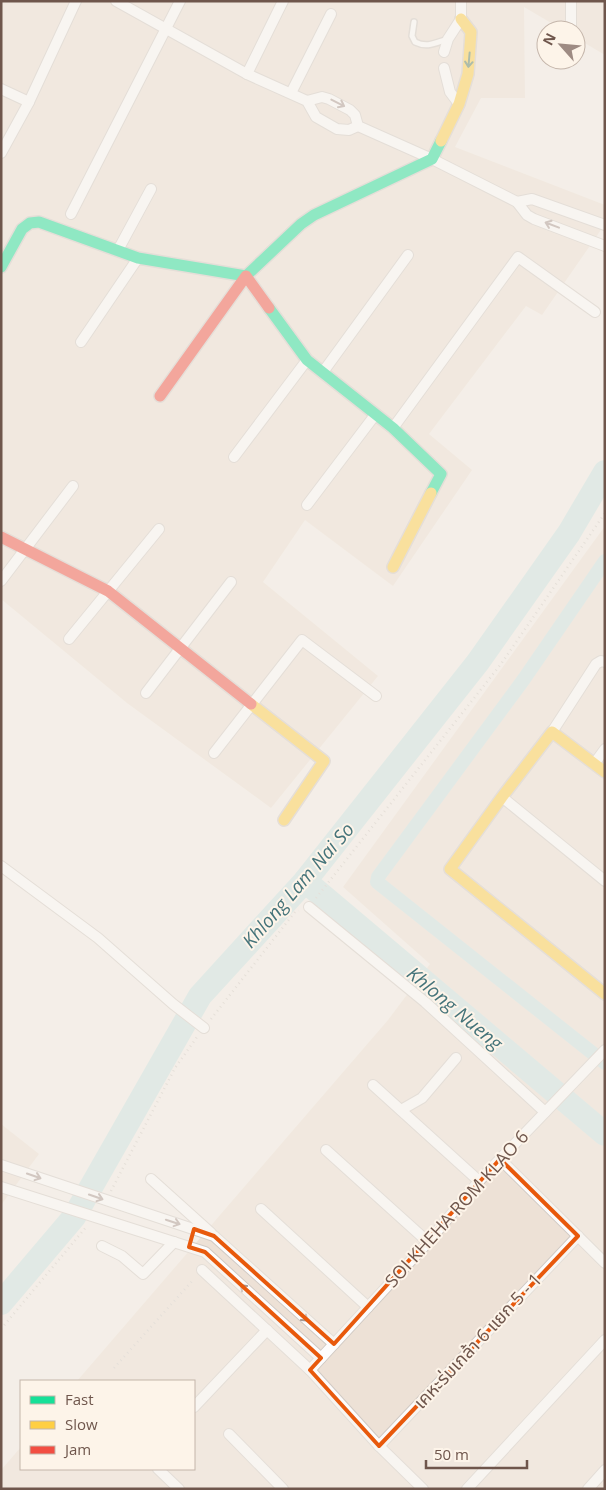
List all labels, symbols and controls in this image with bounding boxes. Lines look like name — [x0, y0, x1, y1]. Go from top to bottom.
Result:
north arrow — [536, 20, 586, 70]
text: N — [538, 29, 560, 48]
one-way arrow — [465, 52, 474, 68]
one-way arrow — [330, 98, 345, 108]
one-way arrow — [544, 220, 559, 229]
water label: Khlong Lam Nai So — [236, 817, 360, 953]
water label: Khlong Nueng — [402, 960, 509, 1056]
street label: SOI KHEHA ROM KLAO 6 — [379, 1125, 533, 1292]
one-way arrow — [25, 1172, 41, 1181]
one-way arrow — [88, 1193, 103, 1202]
one-way arrow — [164, 1218, 180, 1228]
street label: เคหะร่มเกล้า 6 แยก 5 - 1 — [408, 1267, 547, 1413]
one-way arrow — [240, 1284, 253, 1296]
one-way arrow — [296, 1310, 309, 1322]
legend — [20, 1380, 195, 1470]
text: Fast — [65, 1389, 94, 1409]
text: Slow — [65, 1414, 98, 1434]
scale bar — [426, 1438, 527, 1470]
text: Jam — [63, 1439, 91, 1459]
text: 50 m — [434, 1444, 469, 1464]

